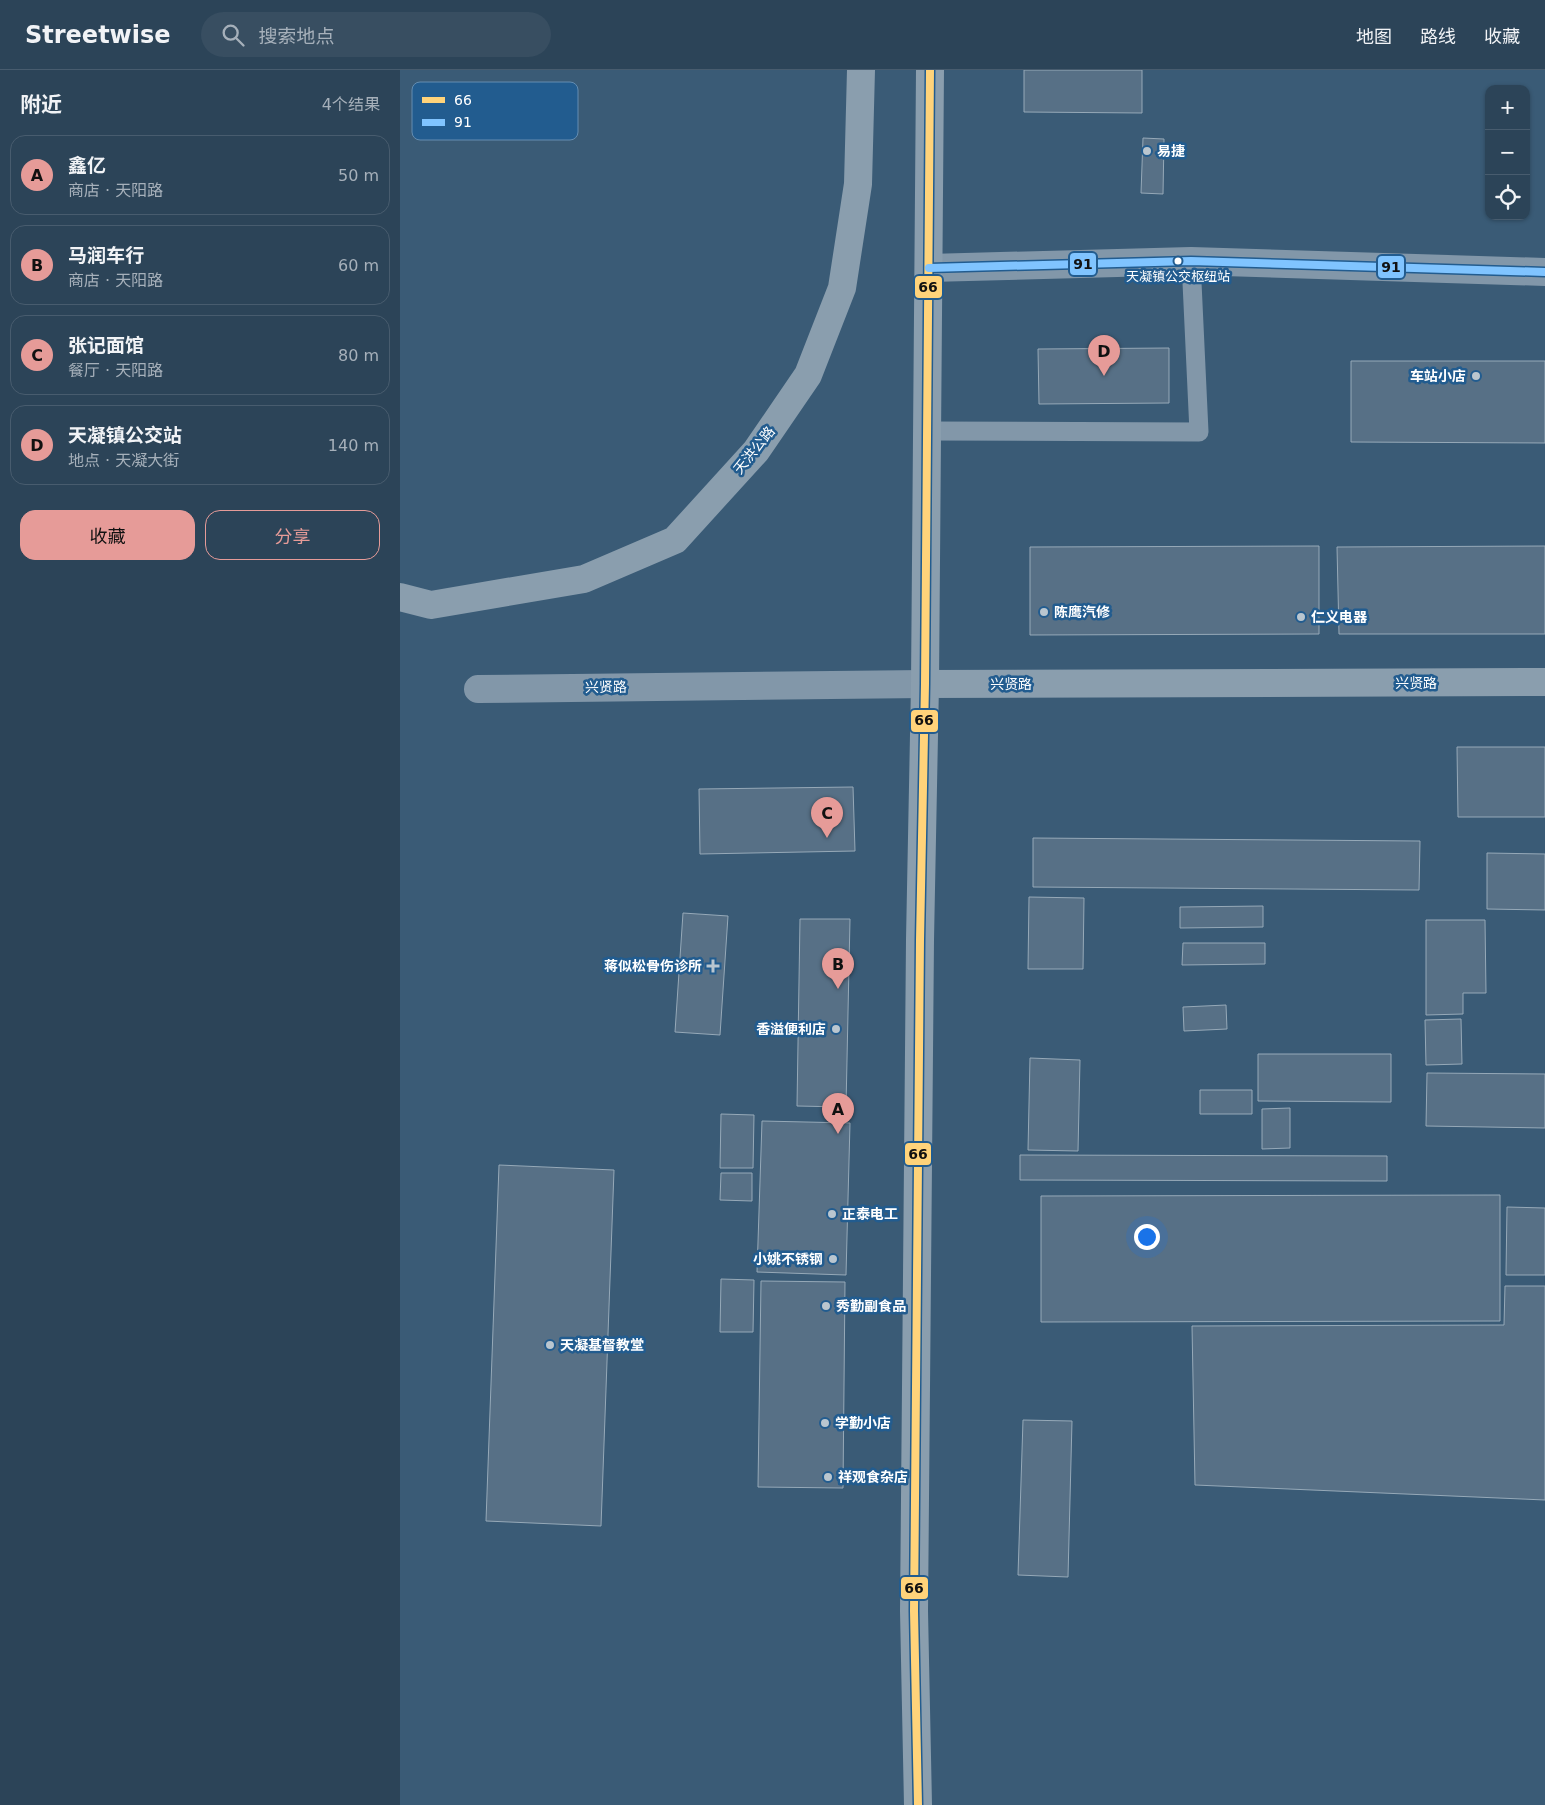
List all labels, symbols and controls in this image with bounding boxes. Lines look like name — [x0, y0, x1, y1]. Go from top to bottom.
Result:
search box — [201, 12, 551, 57]
text: Streetwise — [25, 21, 171, 49]
icon: search — [219, 21, 247, 49]
text: 搜索地点 — [259, 25, 335, 47]
text: 地图 — [1356, 26, 1392, 47]
text: 路线 — [1420, 26, 1456, 47]
text: 收藏 — [1484, 26, 1520, 47]
legend — [412, 82, 578, 140]
map controls — [1485, 85, 1530, 220]
button: + — [1485, 85, 1530, 130]
text: 66 — [454, 92, 472, 108]
text: 附近 — [20, 93, 62, 117]
text: 4个结果 — [322, 95, 380, 114]
text: 91 — [454, 114, 472, 130]
button: − — [1485, 130, 1530, 175]
place label: 易捷 — [1157, 143, 1185, 159]
marker: 易捷 — [1141, 145, 1153, 157]
text: 鑫亿 — [68, 154, 106, 176]
text: A — [31, 166, 43, 185]
text: 50 m — [338, 166, 379, 185]
button: locate — [1485, 175, 1530, 220]
text: 商店 · 天阳路 — [68, 181, 163, 200]
text: 马润车行 — [68, 244, 144, 266]
line badge: 91 — [1069, 252, 1097, 276]
line badge: 91 — [1377, 255, 1405, 279]
text: B — [31, 256, 43, 275]
text: 60 m — [338, 256, 379, 275]
text: 91 — [1073, 256, 1093, 272]
marker: 天凝镇公交枢纽站 — [1173, 256, 1183, 266]
text: 91 — [1381, 259, 1401, 275]
place label: 天凝镇公交枢纽站 — [1126, 269, 1230, 284]
text: 商店 · 天阳路 — [68, 271, 163, 290]
line badge: 66 — [914, 275, 943, 299]
text: 66 — [918, 279, 938, 295]
text: 张记面馆 — [68, 334, 144, 356]
pin: D — [1088, 335, 1120, 376]
text: C — [31, 346, 43, 365]
text: 80 m — [338, 346, 379, 365]
text: 餐厅 · 天阳路 — [68, 361, 163, 380]
place label: 车站小店 — [1410, 368, 1466, 384]
marker: 车站小店 — [1470, 370, 1482, 382]
street label: 天洪公路 — [730, 423, 778, 477]
text: 天凝镇公交站 — [68, 424, 182, 446]
text: D — [30, 436, 44, 455]
text: 140 m — [328, 436, 379, 455]
text: 地点 · 天凝大街 — [68, 451, 179, 470]
button: 收藏 — [20, 510, 195, 560]
button: 分享 — [205, 510, 380, 560]
place label: 陈鹰汽修 — [1054, 604, 1110, 620]
marker: 陈鹰汽修 — [1038, 606, 1050, 618]
place label: 仁义电器 — [1311, 609, 1368, 625]
marker: 仁义电器 — [1295, 611, 1307, 623]
street label: 兴贤路 — [1395, 675, 1437, 691]
street label: 兴贤路 — [990, 676, 1032, 692]
street label: 兴贤路 — [585, 679, 627, 695]
line badge: 66 — [910, 709, 939, 733]
text: 66 — [914, 712, 934, 728]
pin: C — [811, 797, 843, 838]
pin: B — [822, 948, 854, 989]
place label: 蒋似松骨伤诊所 — [604, 958, 702, 974]
marker: 蒋似松骨伤诊所 — [706, 959, 720, 973]
place label: 香溢便利店 — [756, 1021, 826, 1037]
marker: 香溢便利店 — [830, 1023, 842, 1035]
pin: A — [822, 1093, 854, 1134]
line badge: 66 — [904, 1142, 932, 1166]
text: 66 — [908, 1146, 928, 1162]
place label: 正泰电工 — [842, 1206, 898, 1222]
marker: 正泰电工 — [826, 1208, 838, 1220]
your location — [1134, 1224, 1160, 1250]
place label: 小姚不锈钢 — [753, 1251, 823, 1267]
marker: 小姚不锈钢 — [827, 1253, 839, 1265]
place label: 秀勤副食品 — [836, 1298, 906, 1314]
marker: 秀勤副食品 — [820, 1300, 832, 1312]
place label: 天凝基督教堂 — [560, 1337, 644, 1353]
marker: 天凝基督教堂 — [544, 1339, 556, 1351]
place label: 学勤小店 — [835, 1415, 891, 1431]
marker: 学勤小店 — [819, 1417, 831, 1429]
place label: 祥观食杂店 — [838, 1469, 908, 1485]
marker: 祥观食杂店 — [822, 1471, 834, 1483]
line badge: 66 — [900, 1576, 929, 1600]
text: 66 — [904, 1580, 924, 1596]

